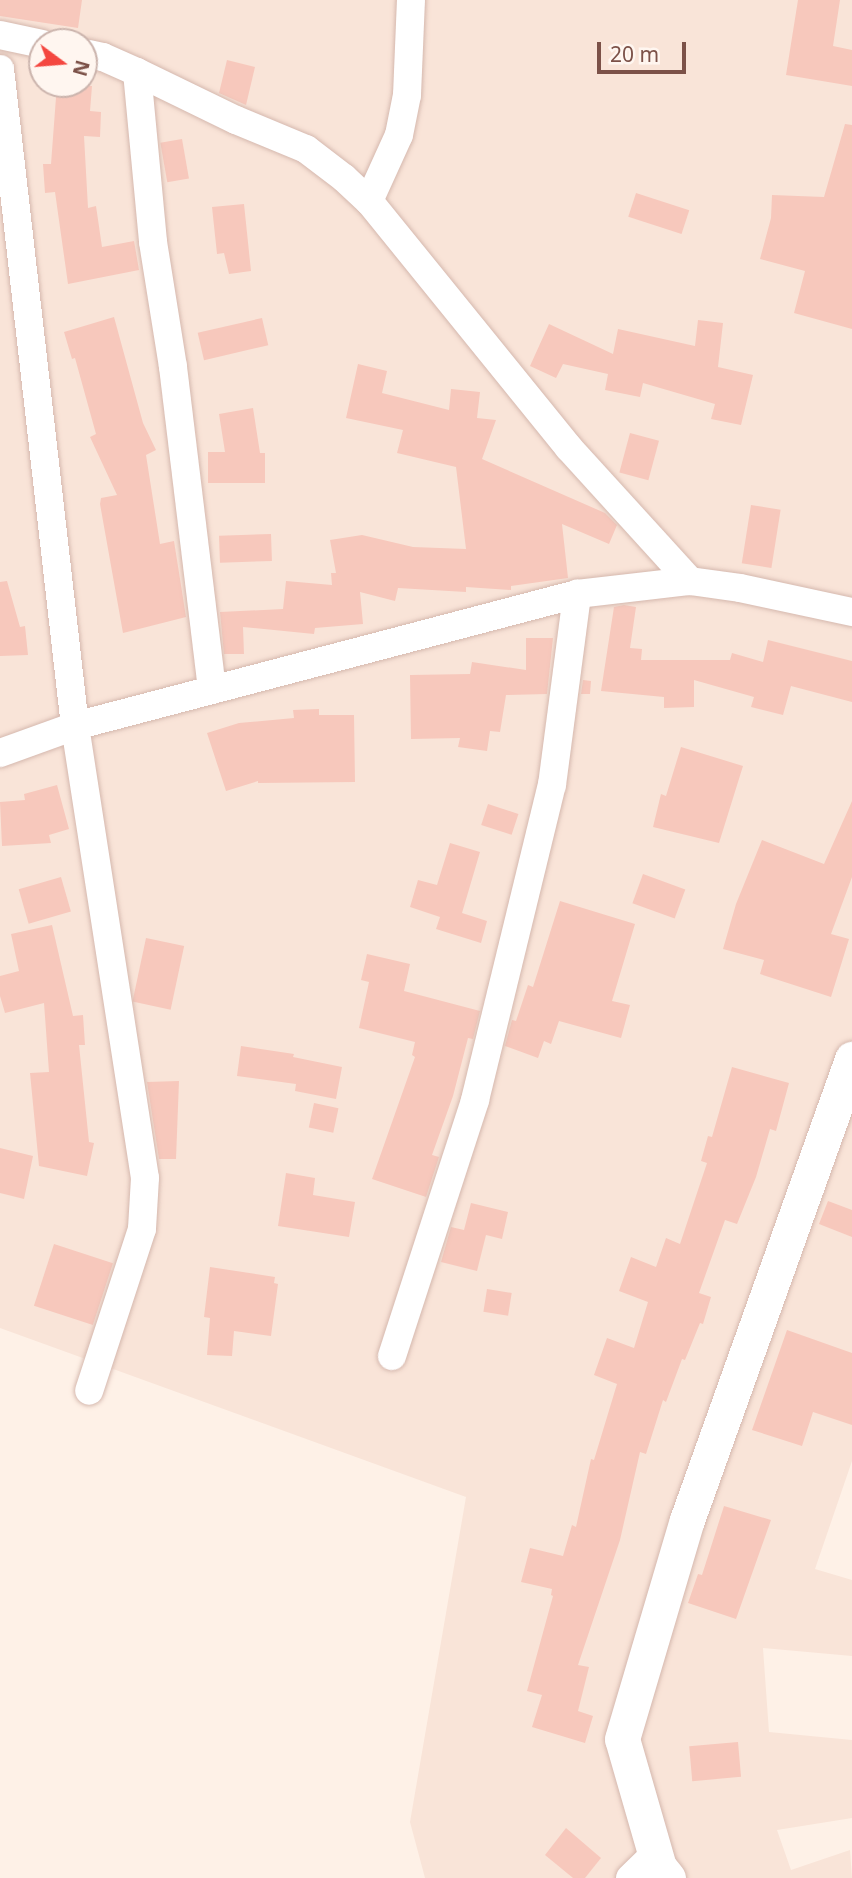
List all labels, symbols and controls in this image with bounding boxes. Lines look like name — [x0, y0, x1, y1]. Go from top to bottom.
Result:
north arrow — [28, 28, 98, 98]
scale bar — [600, 28, 689, 72]
text: 20 m — [610, 40, 659, 68]
text: N — [67, 57, 96, 79]

